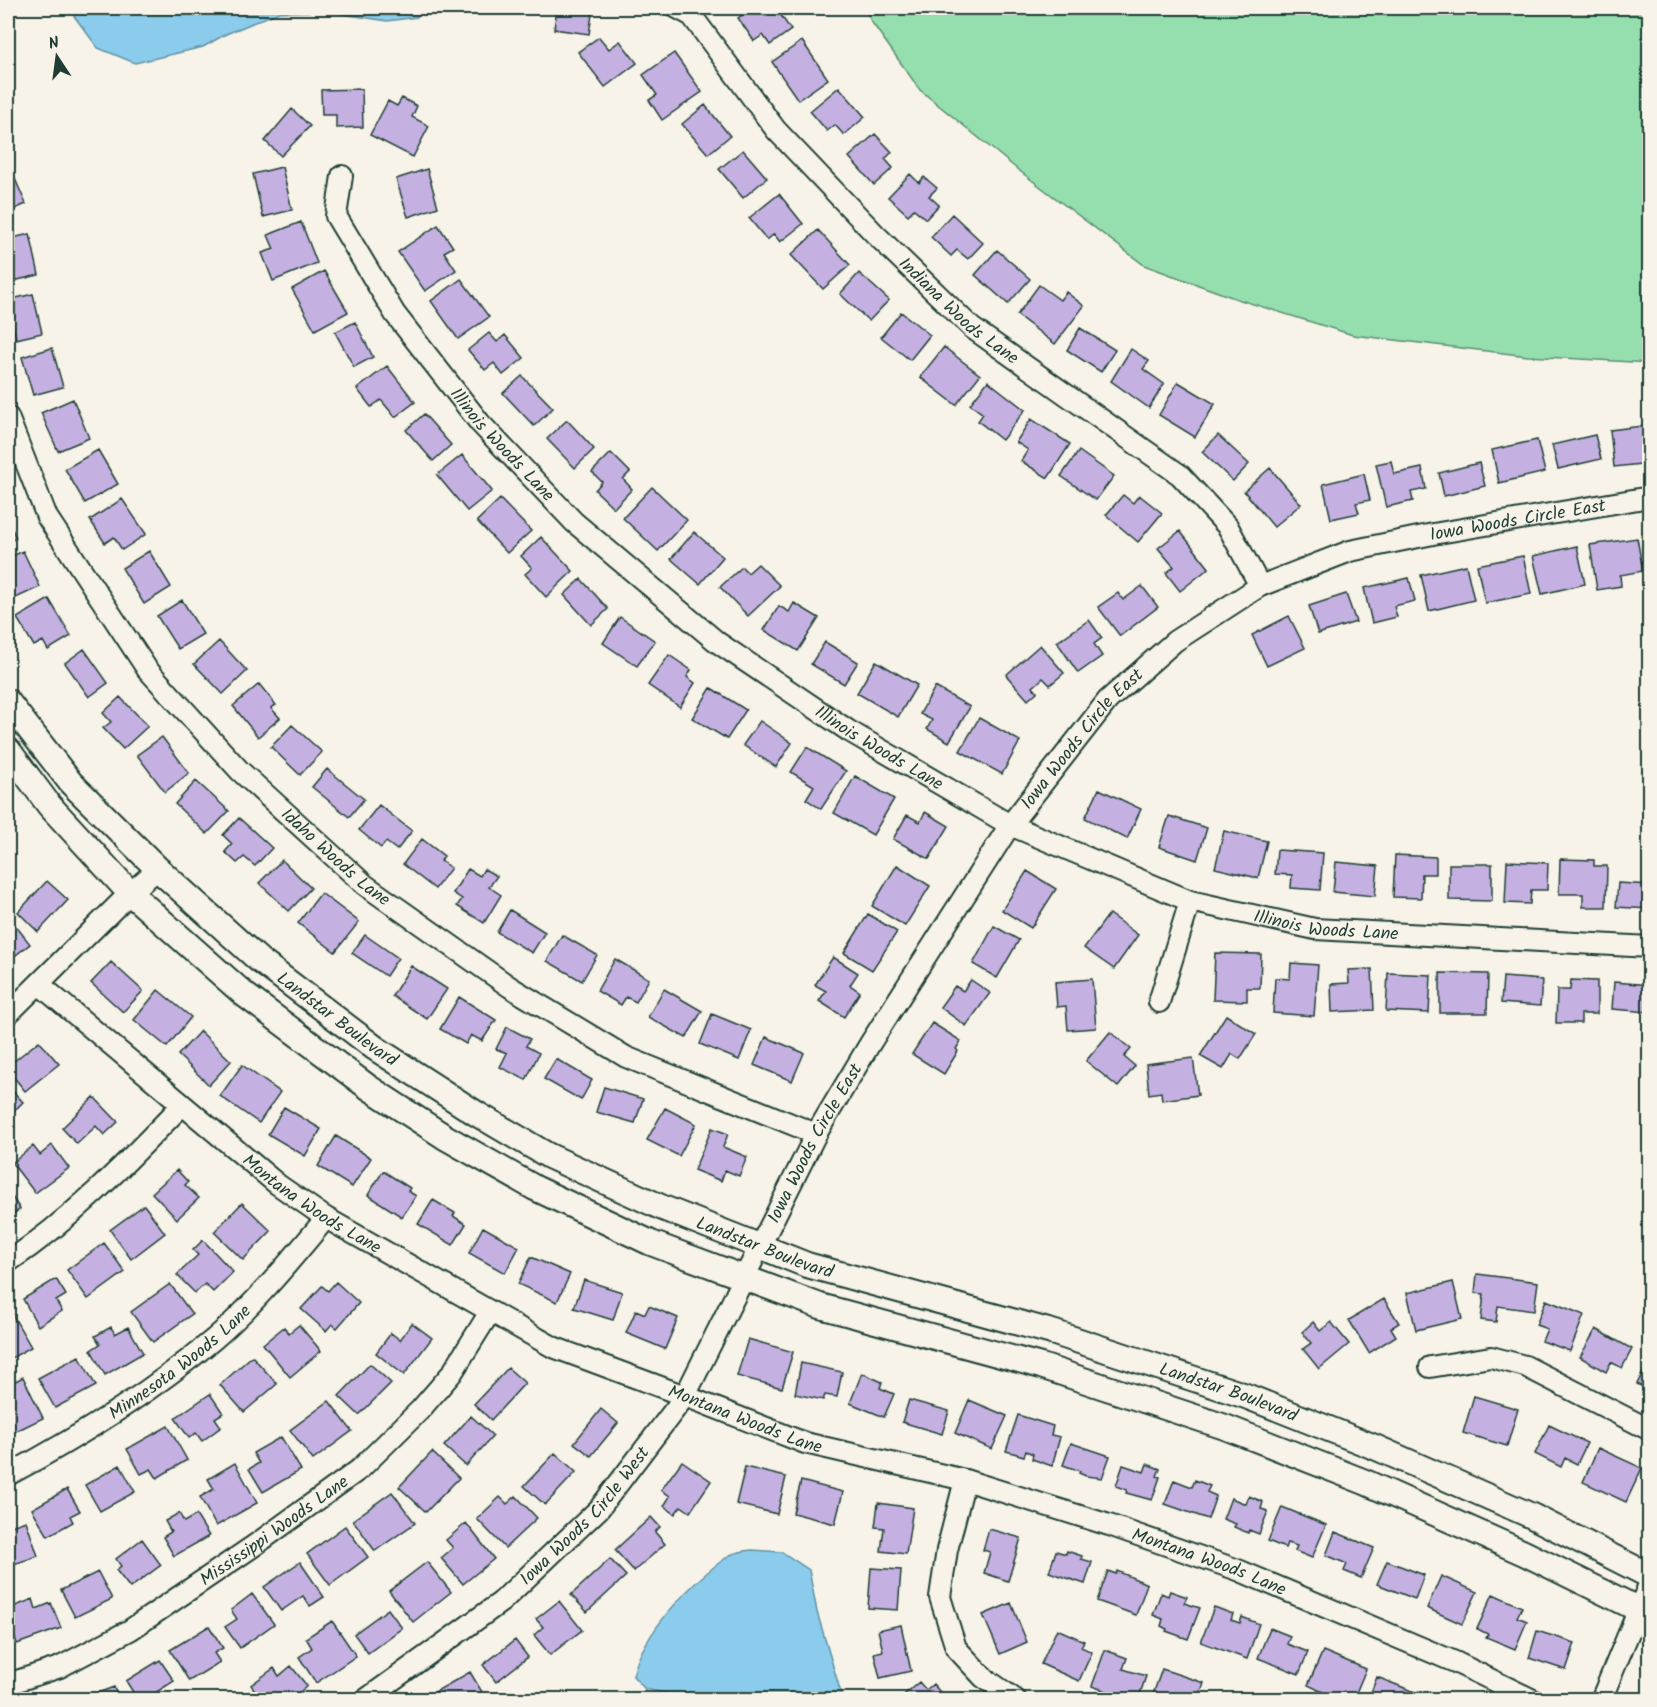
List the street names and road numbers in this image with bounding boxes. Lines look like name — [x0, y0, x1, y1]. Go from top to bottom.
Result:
street label: Indiana Woods Lane — [891, 251, 1024, 373]
street label: Illinois Woods Lane — [442, 382, 561, 509]
street label: Iowa Woods Circle East — [1427, 492, 1609, 550]
street label: Iowa Woods Circle East — [1014, 661, 1151, 817]
street label: Illinois Woods Lane — [808, 699, 948, 799]
street label: Idaho Woods Lane — [273, 802, 396, 915]
street label: Illinois Woods Lane — [1251, 903, 1399, 949]
street label: Landstar Boulevard — [270, 965, 404, 1076]
street label: Iowa Woods Circle East — [761, 1057, 872, 1229]
street label: Montana Woods Lane — [235, 1147, 386, 1263]
street label: Landstar Boulevard — [691, 1209, 837, 1288]
street label: Minnesota Woods Lane — [103, 1298, 259, 1428]
street label: Landstar Boulevard — [1155, 1355, 1303, 1431]
street label: Montana Woods Lane — [664, 1378, 825, 1462]
street label: Iowa Woods Circle West — [514, 1440, 658, 1593]
street label: Mississippi Woods Lane — [194, 1469, 355, 1594]
street label: Montana Woods Lane — [1127, 1521, 1290, 1605]

